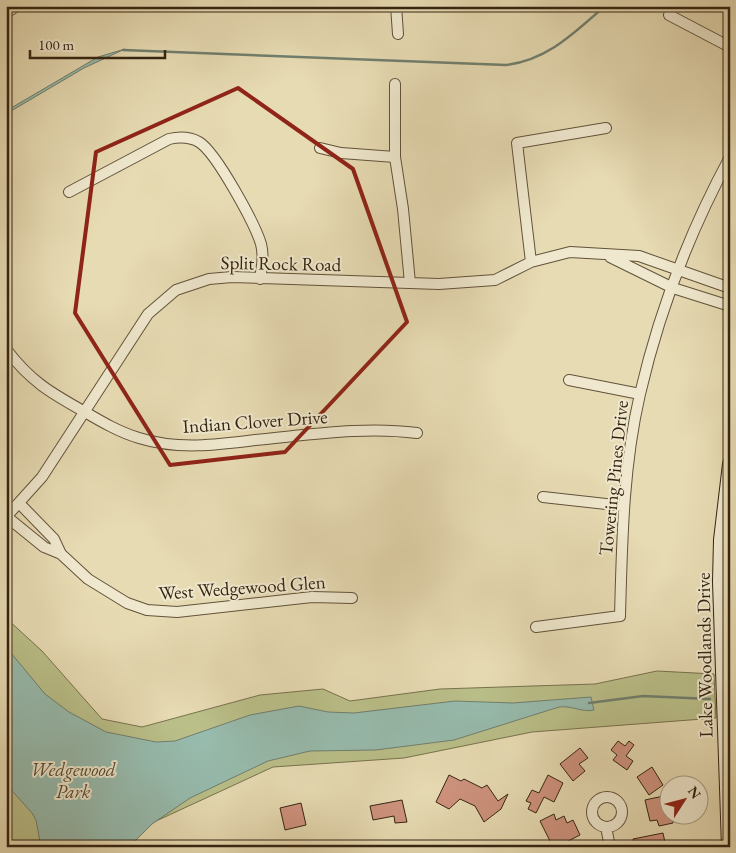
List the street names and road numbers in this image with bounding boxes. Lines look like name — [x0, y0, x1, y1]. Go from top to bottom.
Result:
street label: Split Rock Road — [221, 250, 342, 277]
street label: Towering Pines Drive — [593, 399, 634, 557]
street label: Indian Clover Drive — [182, 404, 328, 439]
street label: West Wedgewood Glen — [158, 569, 326, 606]
street label: Lake Woodlands Drive — [691, 572, 718, 738]

